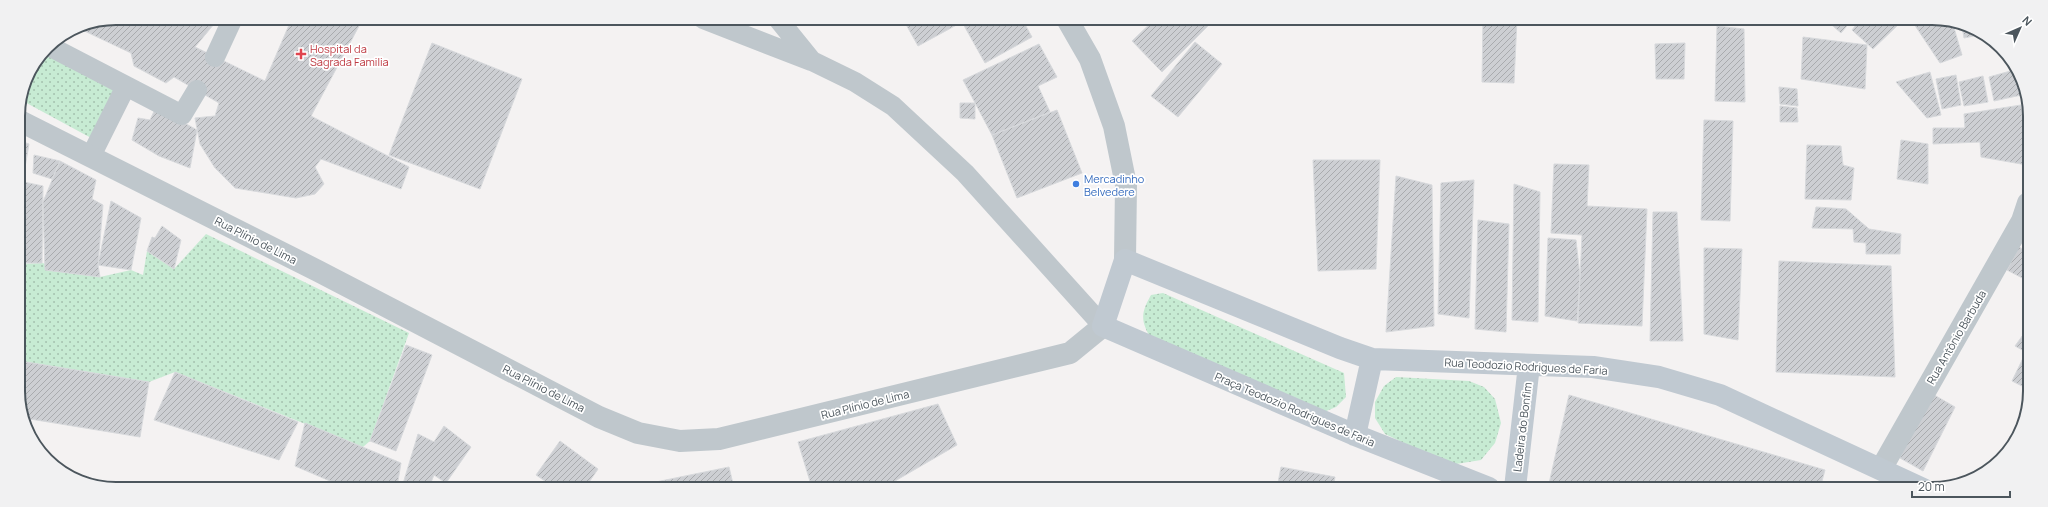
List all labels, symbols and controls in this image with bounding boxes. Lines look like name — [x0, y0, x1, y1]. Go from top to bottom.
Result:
north arrow — [2000, 8, 2040, 48]
text: N — [2019, 12, 2036, 29]
place label: Hospital da Sagrada Familia — [310, 41, 389, 69]
marker: Hospital da Sagrada Familia — [295, 48, 307, 60]
place label: Mercadinho Belvedere — [1084, 171, 1145, 199]
marker: Mercadinho Belvedere — [1071, 179, 1081, 189]
street label: Rua Plínio de Lima — [212, 213, 300, 267]
street label: Rua Antônio Barbuda — [1923, 287, 1989, 387]
street label: Rua Teodozio Rodrigues de Faria — [1444, 354, 1608, 378]
street label: Rua Plínio de Lima — [500, 361, 588, 415]
street label: Praça Teodozio Rodrigues de Faria — [1213, 368, 1377, 450]
street label: Ladeira do Bonfim — [1509, 381, 1535, 473]
street label: Rua Plínio de Lima — [819, 386, 911, 422]
scale bar — [1912, 473, 2010, 499]
text: 20 m — [1918, 478, 1945, 495]

